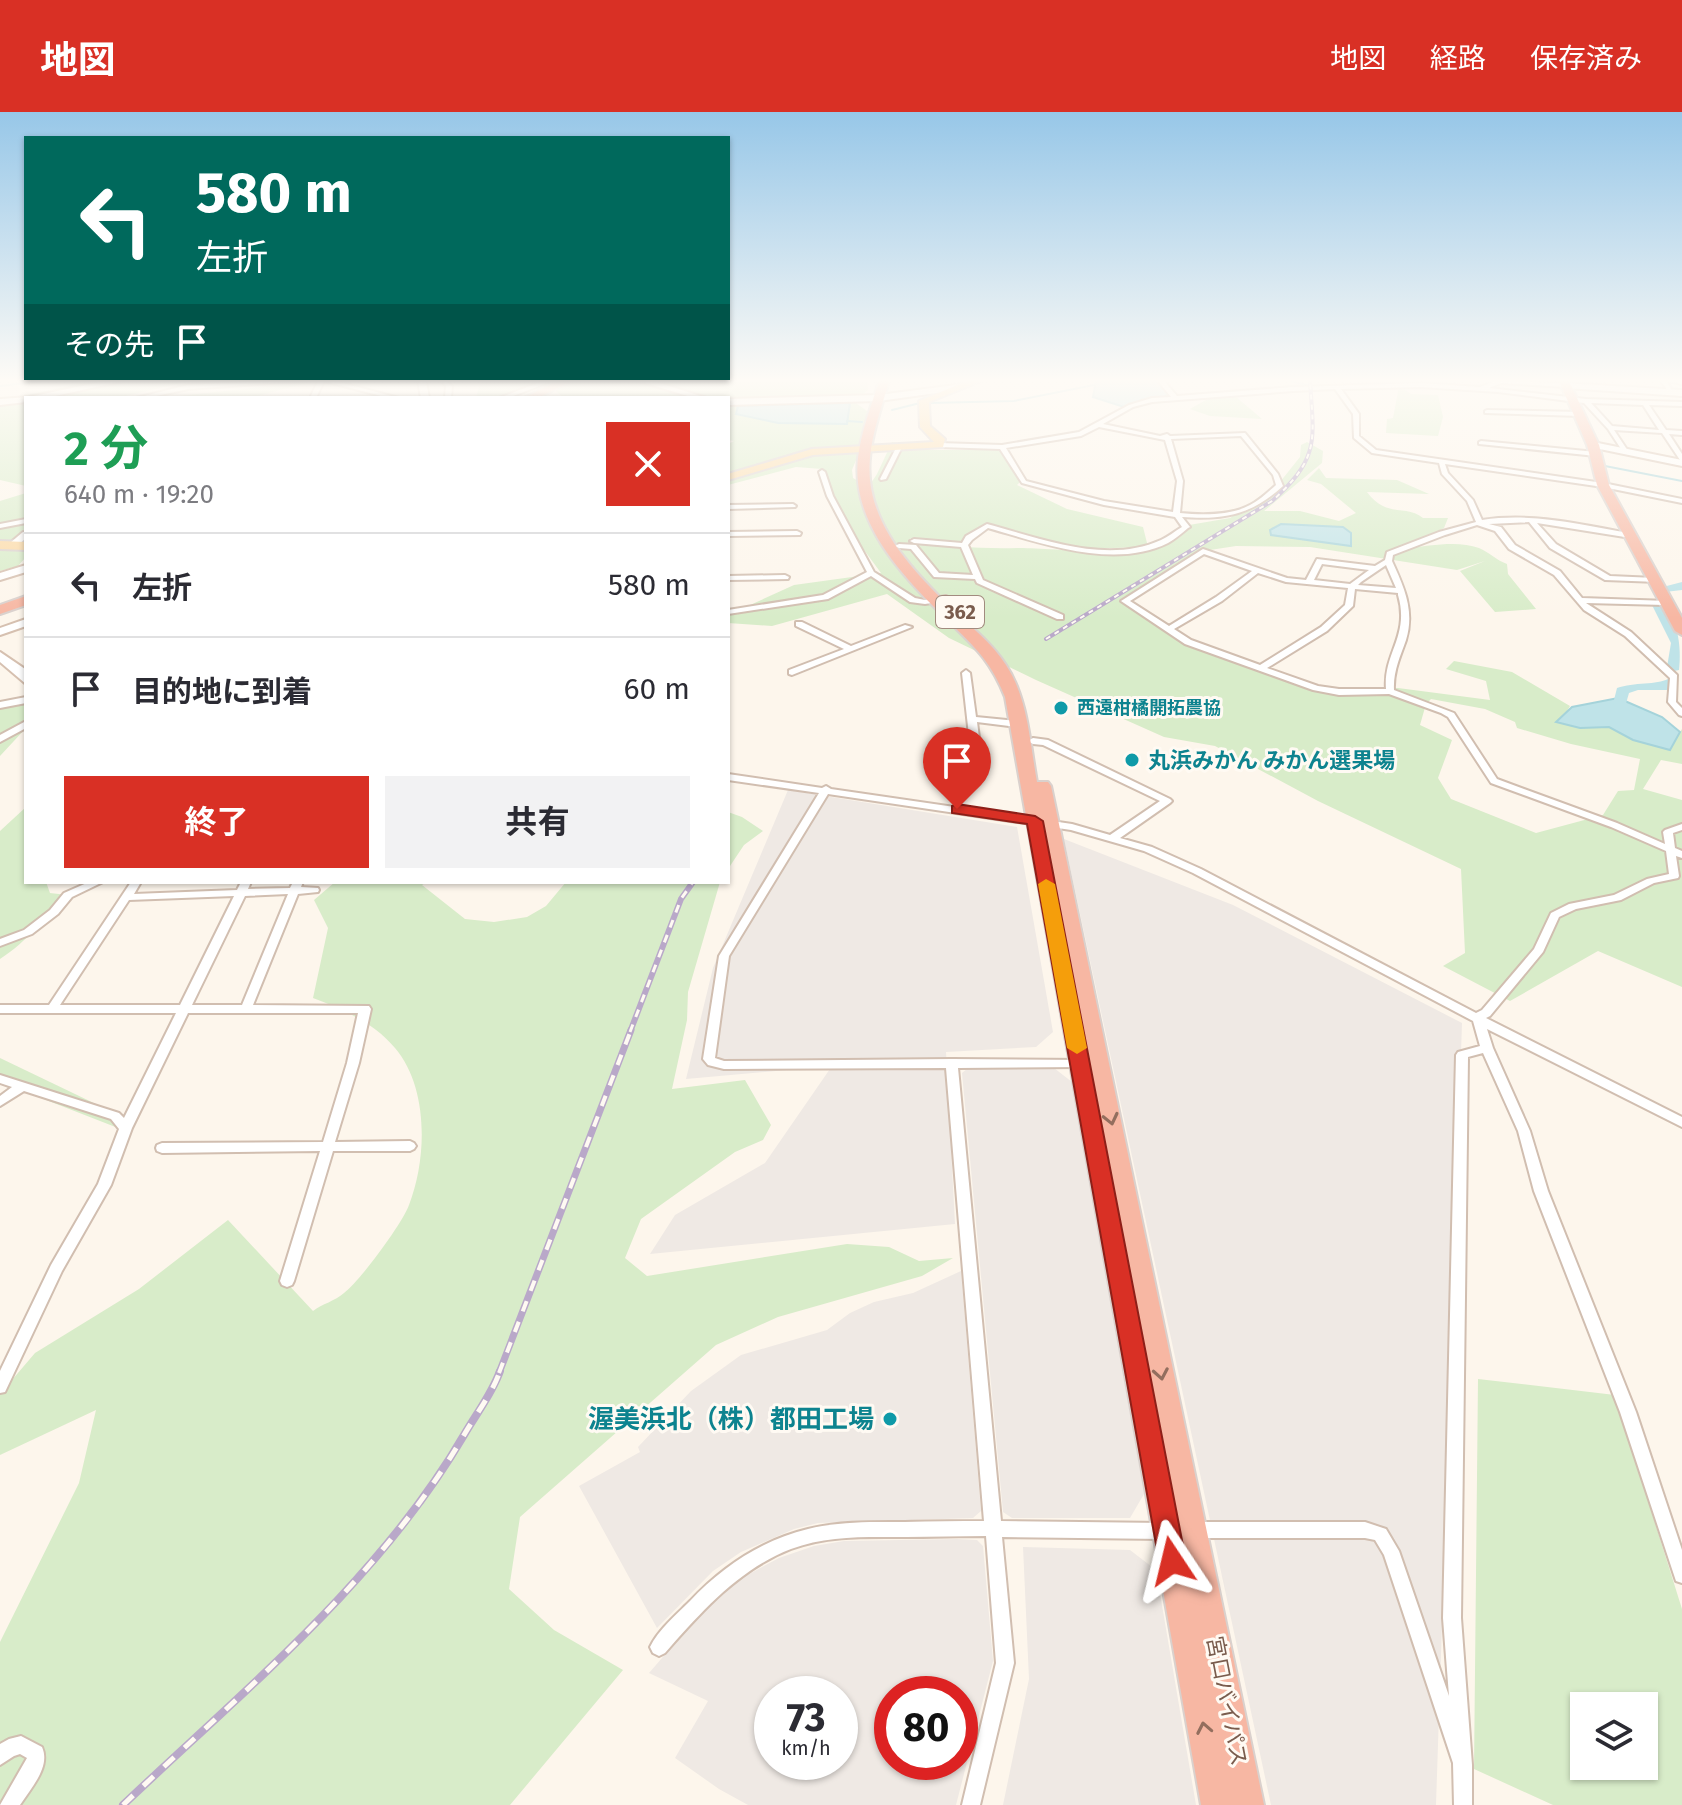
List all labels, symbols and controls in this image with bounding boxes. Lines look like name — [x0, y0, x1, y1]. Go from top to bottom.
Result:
text: 地図 — [40, 37, 116, 83]
text: 地図 — [1330, 42, 1386, 75]
text: 経路 — [1430, 42, 1486, 75]
text: 保存済み — [1530, 42, 1642, 75]
text: 580 m — [196, 160, 352, 227]
icon: left — [64, 168, 168, 272]
text: 左折 — [196, 236, 268, 280]
icon: arrive — [170, 320, 214, 364]
text: その先 — [64, 327, 154, 363]
text: 2 分 — [64, 420, 148, 478]
button: close — [606, 422, 690, 506]
text: 640 m · 19:20 — [64, 479, 214, 510]
icon: left — [64, 563, 108, 607]
text: 580 m — [608, 567, 690, 603]
text: 左折 — [132, 570, 192, 606]
road number: 362 — [936, 596, 984, 628]
icon: arrive — [64, 667, 108, 711]
text: 60 m — [624, 671, 690, 707]
text: 目的地に到着 — [132, 674, 312, 710]
place label: 西遠柑橘開拓農協 — [1077, 697, 1221, 719]
marker: 西遠柑橘開拓農協 — [1052, 699, 1070, 717]
pin — [923, 727, 991, 809]
icon: arrive — [935, 739, 979, 783]
place label: 丸浜みかん みかん選果場 — [1148, 747, 1395, 774]
marker: 丸浜みかん みかん選果場 — [1123, 751, 1141, 769]
button: 終了 — [64, 776, 369, 868]
button: 共有 — [385, 776, 690, 868]
one-way arrow — [1102, 1112, 1119, 1125]
one-way arrow — [1152, 1367, 1169, 1381]
place label: 渥美浜北（株）都田工場 — [588, 1404, 874, 1435]
marker: 渥美浜北（株）都田工場 — [881, 1410, 899, 1428]
position arrow — [1130, 1519, 1214, 1603]
street label: 宮口バイパス — [1201, 1634, 1253, 1768]
speed limit sign: 80 — [874, 1676, 978, 1780]
map controls — [1570, 1692, 1658, 1780]
button: layers — [1570, 1692, 1658, 1780]
text: 73 — [786, 1694, 826, 1742]
one-way arrow — [1196, 1722, 1213, 1735]
text: km/h — [781, 1736, 831, 1760]

